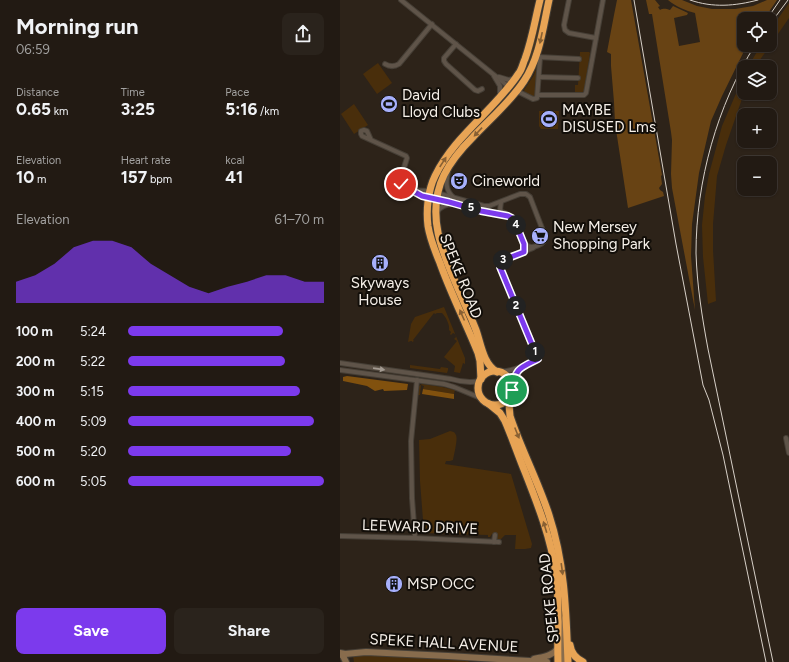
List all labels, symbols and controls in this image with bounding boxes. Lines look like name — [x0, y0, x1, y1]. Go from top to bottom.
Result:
map controls — [737, 12, 777, 196]
button: locate — [737, 12, 777, 52]
text: Morning run — [16, 13, 139, 40]
button: share — [282, 13, 324, 55]
one-way arrow — [537, 32, 543, 44]
text: 06:59 — [16, 42, 50, 57]
button: layers — [737, 60, 777, 100]
text: Distance — [16, 86, 59, 99]
text: Time — [121, 86, 145, 99]
text: Pace — [225, 86, 249, 99]
place label: David Lloyd Clubs — [402, 86, 480, 121]
sports icon: David Lloyd Clubs — [379, 94, 399, 114]
text: 0.65 — [16, 99, 51, 119]
text: 3:25 — [121, 99, 155, 119]
text: 5:16 — [225, 99, 257, 119]
place label: MAYBE DISUSED Lms — [562, 101, 656, 136]
text: km — [51, 105, 68, 118]
text: /km — [257, 105, 279, 118]
button: + — [737, 108, 777, 148]
sports icon: MAYBE DISUSED Lms — [539, 109, 559, 129]
one-way arrow — [473, 127, 483, 137]
text: Elevation — [16, 154, 61, 167]
text: Heart rate — [121, 154, 171, 167]
text: kcal — [225, 154, 245, 167]
one-way arrow — [440, 156, 447, 168]
button: − — [737, 156, 777, 196]
text: 10 — [16, 167, 34, 187]
text: 157 — [121, 167, 147, 187]
text: 41 — [225, 167, 243, 187]
pin — [384, 167, 418, 201]
theatre icon: Cineworld — [449, 171, 469, 191]
place label: Cineworld — [472, 172, 540, 190]
text: m — [34, 173, 46, 186]
text: bpm — [147, 173, 172, 186]
icon: check — [390, 173, 412, 195]
pin: 5 — [461, 198, 481, 218]
text: 5 — [468, 201, 474, 214]
text: Elevation — [16, 212, 69, 227]
text: 61–70 m — [275, 212, 324, 227]
pin: 4 — [506, 215, 526, 235]
text: 4 — [513, 218, 519, 231]
place label: New Mersey Shopping Park — [553, 218, 651, 253]
supermarket icon: New Mersey Shopping Park — [530, 226, 550, 246]
street label: SPEKE ROAD — [436, 231, 486, 321]
pin: 3 — [493, 250, 513, 270]
building icon: Skyways House — [370, 253, 390, 273]
text: 3 — [500, 253, 506, 266]
place label: Skyways House — [351, 274, 409, 309]
pin: 2 — [506, 296, 526, 316]
text: 2 — [513, 299, 519, 312]
one-way arrow — [459, 310, 465, 321]
text: 100 m — [16, 324, 53, 339]
text: 5:24 — [80, 324, 106, 339]
pin: 1 — [525, 342, 545, 362]
text: 1 — [533, 345, 537, 358]
text: 200 m — [16, 354, 55, 369]
text: 5:22 — [80, 354, 105, 369]
one-way arrow — [373, 366, 385, 372]
pin — [495, 373, 529, 407]
icon: arrive — [501, 379, 523, 401]
text: 300 m — [16, 384, 55, 399]
text: 5:15 — [80, 384, 104, 399]
text: 400 m — [16, 414, 56, 429]
text: 5:09 — [80, 414, 106, 429]
one-way arrow — [514, 427, 520, 438]
text: 500 m — [16, 444, 55, 459]
text: 5:20 — [80, 444, 106, 459]
text: 600 m — [16, 474, 55, 489]
text: 5:05 — [80, 474, 107, 489]
street label: LEEWARD DRIVE — [362, 516, 478, 538]
one-way arrow — [542, 520, 548, 532]
street label: SPEKE ROAD — [535, 552, 563, 644]
one-way arrow — [559, 563, 565, 575]
building icon: MSP OCC — [384, 574, 404, 594]
place label: MSP OCC — [407, 575, 475, 593]
button: Save — [16, 608, 166, 654]
button: Share — [174, 608, 324, 654]
street label: SPEKE HALL AVENUE — [369, 630, 519, 656]

